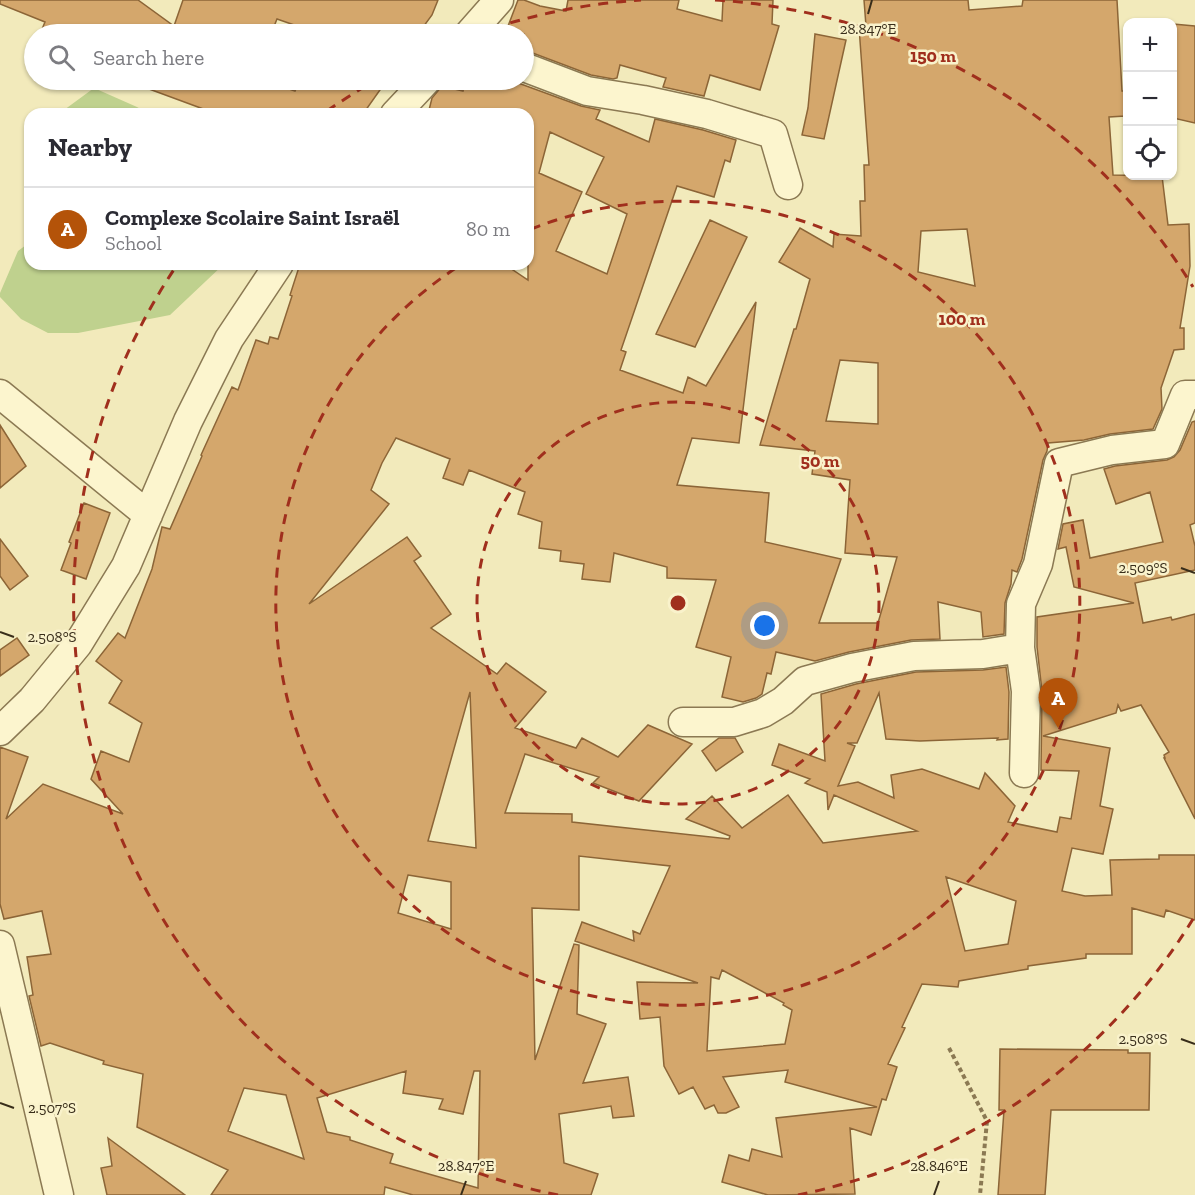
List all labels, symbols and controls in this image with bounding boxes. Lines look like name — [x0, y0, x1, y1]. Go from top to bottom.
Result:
map controls — [1123, 18, 1177, 180]
button: + — [1123, 18, 1177, 72]
text: 28.847°E — [840, 20, 896, 38]
search box — [24, 24, 534, 90]
icon: search — [45, 41, 78, 74]
text: Search here — [93, 44, 204, 71]
text: 150 m — [910, 45, 956, 67]
button: − — [1123, 72, 1177, 126]
button: locate — [1123, 126, 1177, 180]
text: Nearby — [48, 131, 132, 163]
text: Complexe Scolaire Saint Israël — [105, 204, 400, 231]
text: A — [61, 217, 74, 241]
text: 80 m — [466, 217, 510, 241]
text: School — [105, 231, 162, 255]
text: 100 m — [938, 308, 986, 330]
text: 50 m — [801, 450, 840, 472]
text: 2.509°S — [1118, 559, 1168, 577]
centre of rings — [668, 593, 688, 613]
your location — [750, 611, 779, 640]
text: 2.508°S — [27, 628, 77, 646]
pin: A — [1038, 678, 1078, 728]
text: 2.508°S — [1118, 1030, 1168, 1048]
text: 2.507°S — [28, 1099, 76, 1117]
text: 28.847°E — [438, 1157, 494, 1175]
text: 28.846°E — [910, 1157, 968, 1175]

